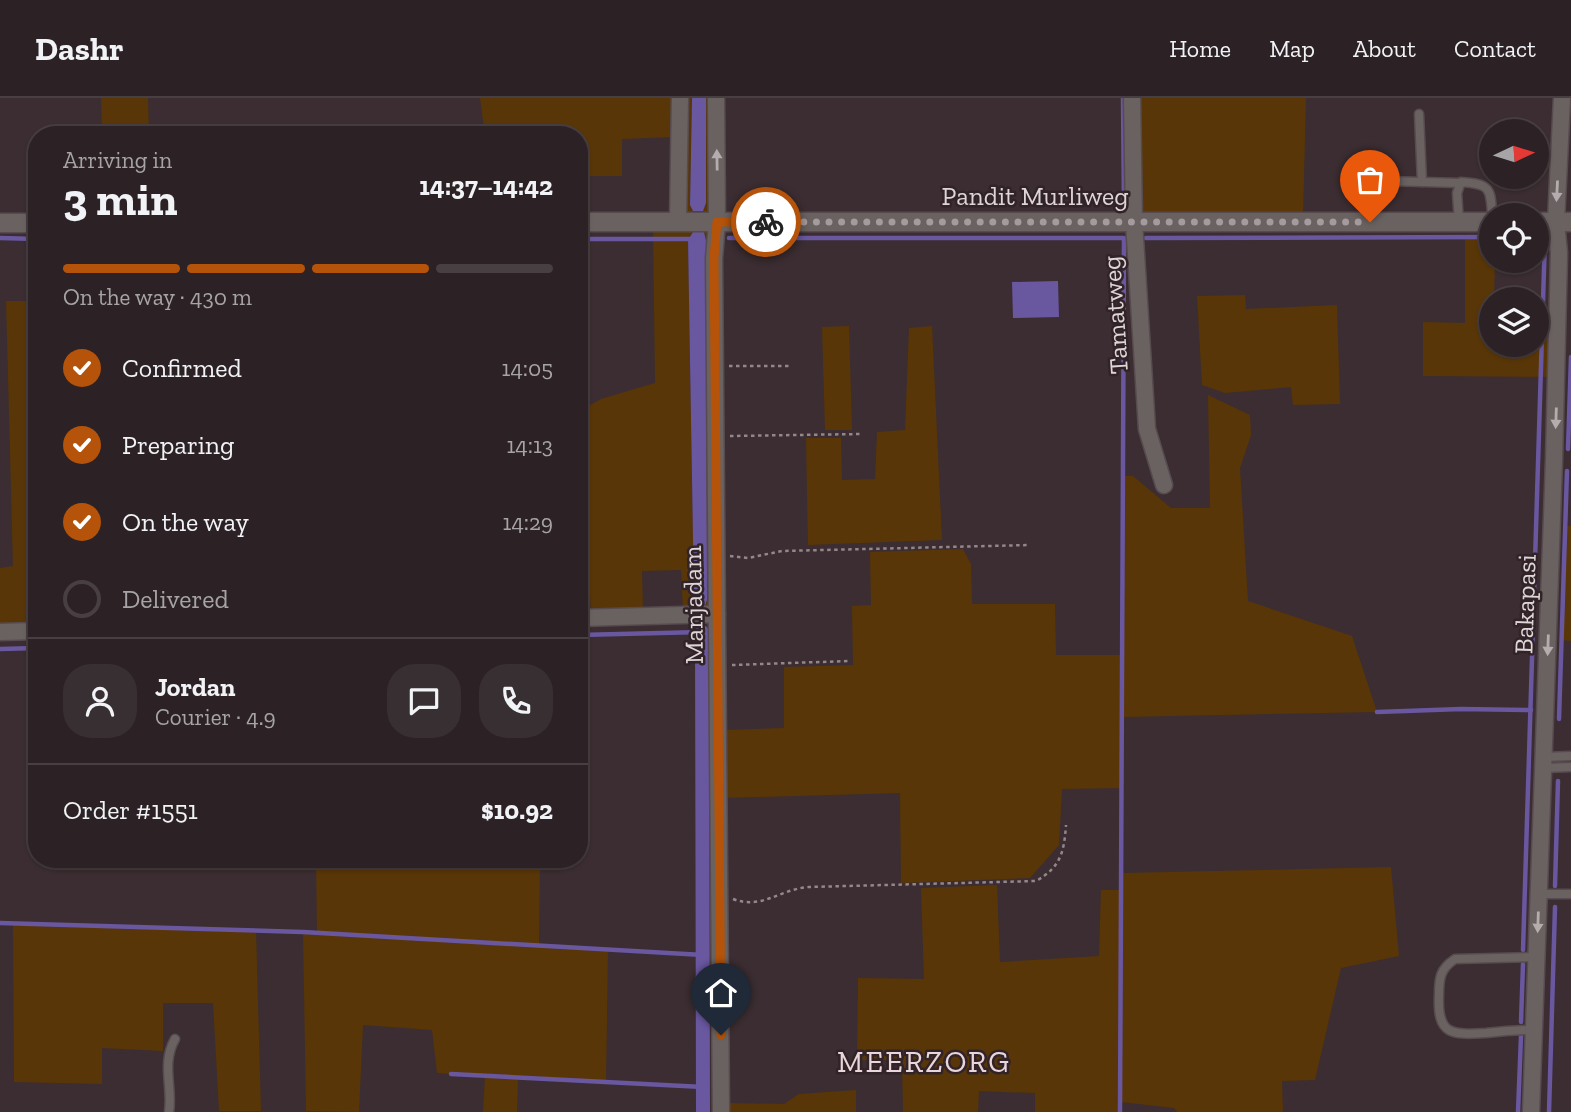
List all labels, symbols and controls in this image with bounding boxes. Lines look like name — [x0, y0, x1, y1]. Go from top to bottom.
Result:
text: Dashr — [35, 29, 124, 68]
text: Home — [1169, 34, 1231, 63]
text: Map — [1269, 34, 1315, 63]
text: About — [1353, 34, 1416, 63]
text: Contact — [1454, 34, 1536, 63]
north arrow — [1479, 119, 1549, 189]
map controls — [1479, 119, 1549, 357]
text: Arriving in — [63, 146, 172, 174]
one-way arrow — [711, 149, 722, 171]
pin — [1340, 150, 1400, 222]
icon: bag — [1351, 161, 1389, 199]
text: 14:37–14:42 — [419, 170, 553, 202]
text: 3 min — [63, 172, 177, 227]
street label: Pandit Murliweg — [941, 180, 1129, 212]
one-way arrow — [1552, 180, 1563, 202]
courier — [731, 187, 801, 257]
icon: bike — [747, 203, 785, 241]
button: locate — [1479, 203, 1549, 273]
street label: Tamatweg — [1095, 255, 1135, 375]
text: On the way · 430 m — [63, 283, 252, 311]
button: layers — [1479, 287, 1549, 357]
icon: check — [63, 349, 101, 387]
text: Confirmed — [122, 352, 242, 384]
text: 14:05 — [502, 354, 553, 382]
one-way arrow — [1550, 407, 1561, 429]
icon: check — [63, 426, 101, 464]
text: Preparing — [122, 429, 234, 461]
text: 14:13 — [506, 431, 553, 459]
icon: check — [63, 503, 101, 541]
text: On the way — [122, 506, 249, 538]
text: 14:29 — [503, 508, 553, 536]
street label: Manjadam — [676, 545, 710, 665]
street label: Bakapasi — [1507, 554, 1543, 654]
text: Delivered — [122, 583, 229, 615]
one-way arrow — [1542, 635, 1554, 657]
button: person — [63, 664, 137, 738]
button: chat — [387, 664, 461, 738]
button: phone — [479, 664, 553, 738]
text: Jordan — [155, 671, 235, 703]
text: Courier · 4.9 — [155, 703, 276, 731]
text: Order #1551 — [63, 794, 198, 826]
text: $10.92 — [481, 794, 553, 826]
one-way arrow — [1533, 911, 1544, 933]
pin — [691, 963, 751, 1035]
icon: home — [702, 974, 740, 1012]
district label: MEERZORG — [837, 1044, 1011, 1080]

